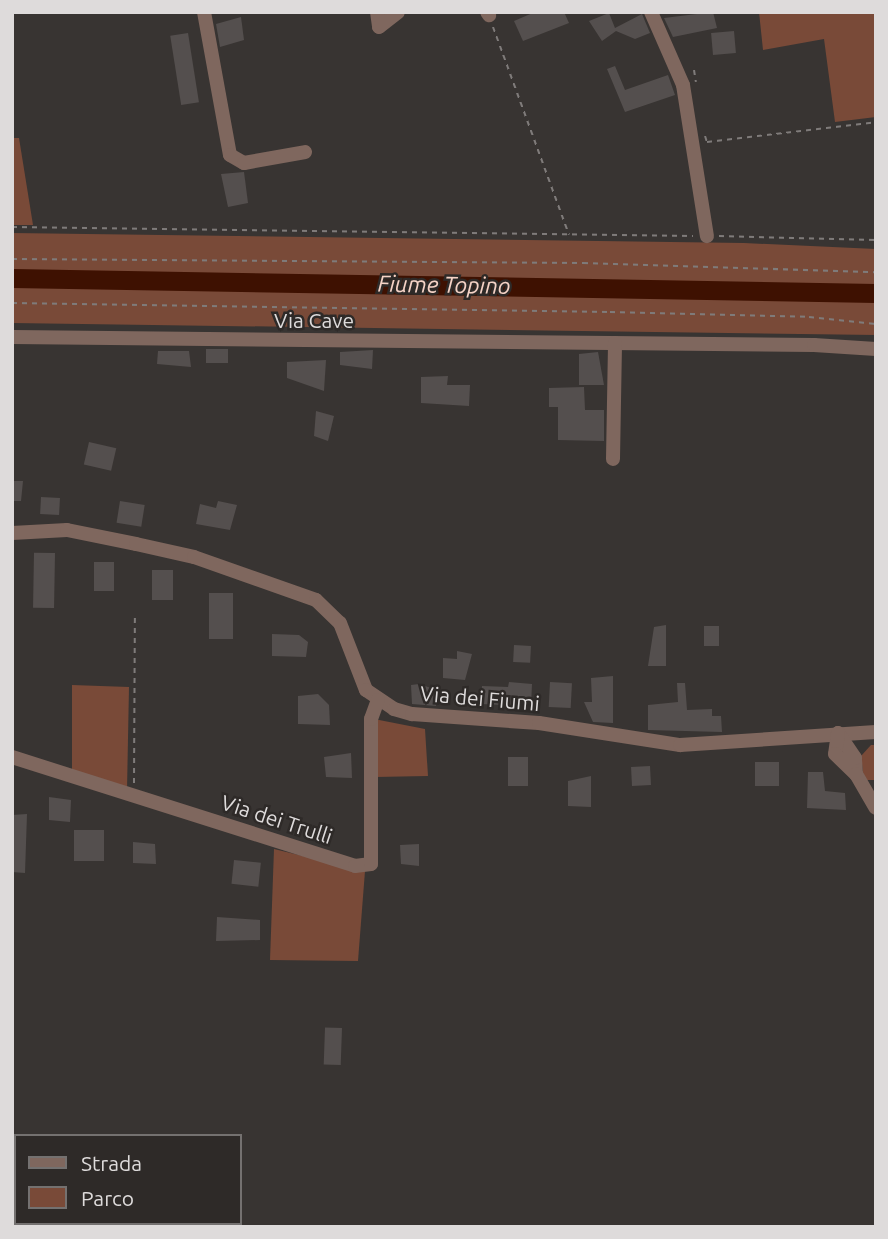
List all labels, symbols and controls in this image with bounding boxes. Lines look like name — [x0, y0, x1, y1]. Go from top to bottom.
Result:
water label: Fiume Topino — [377, 270, 511, 300]
street label: Via Cave — [274, 307, 354, 333]
street label: Via dei Fiumi — [419, 680, 541, 716]
street label: Via dei Trulli — [218, 789, 336, 849]
legend — [14, 1134, 242, 1225]
text: Strada — [81, 1151, 142, 1175]
text: Parco — [81, 1186, 134, 1210]

